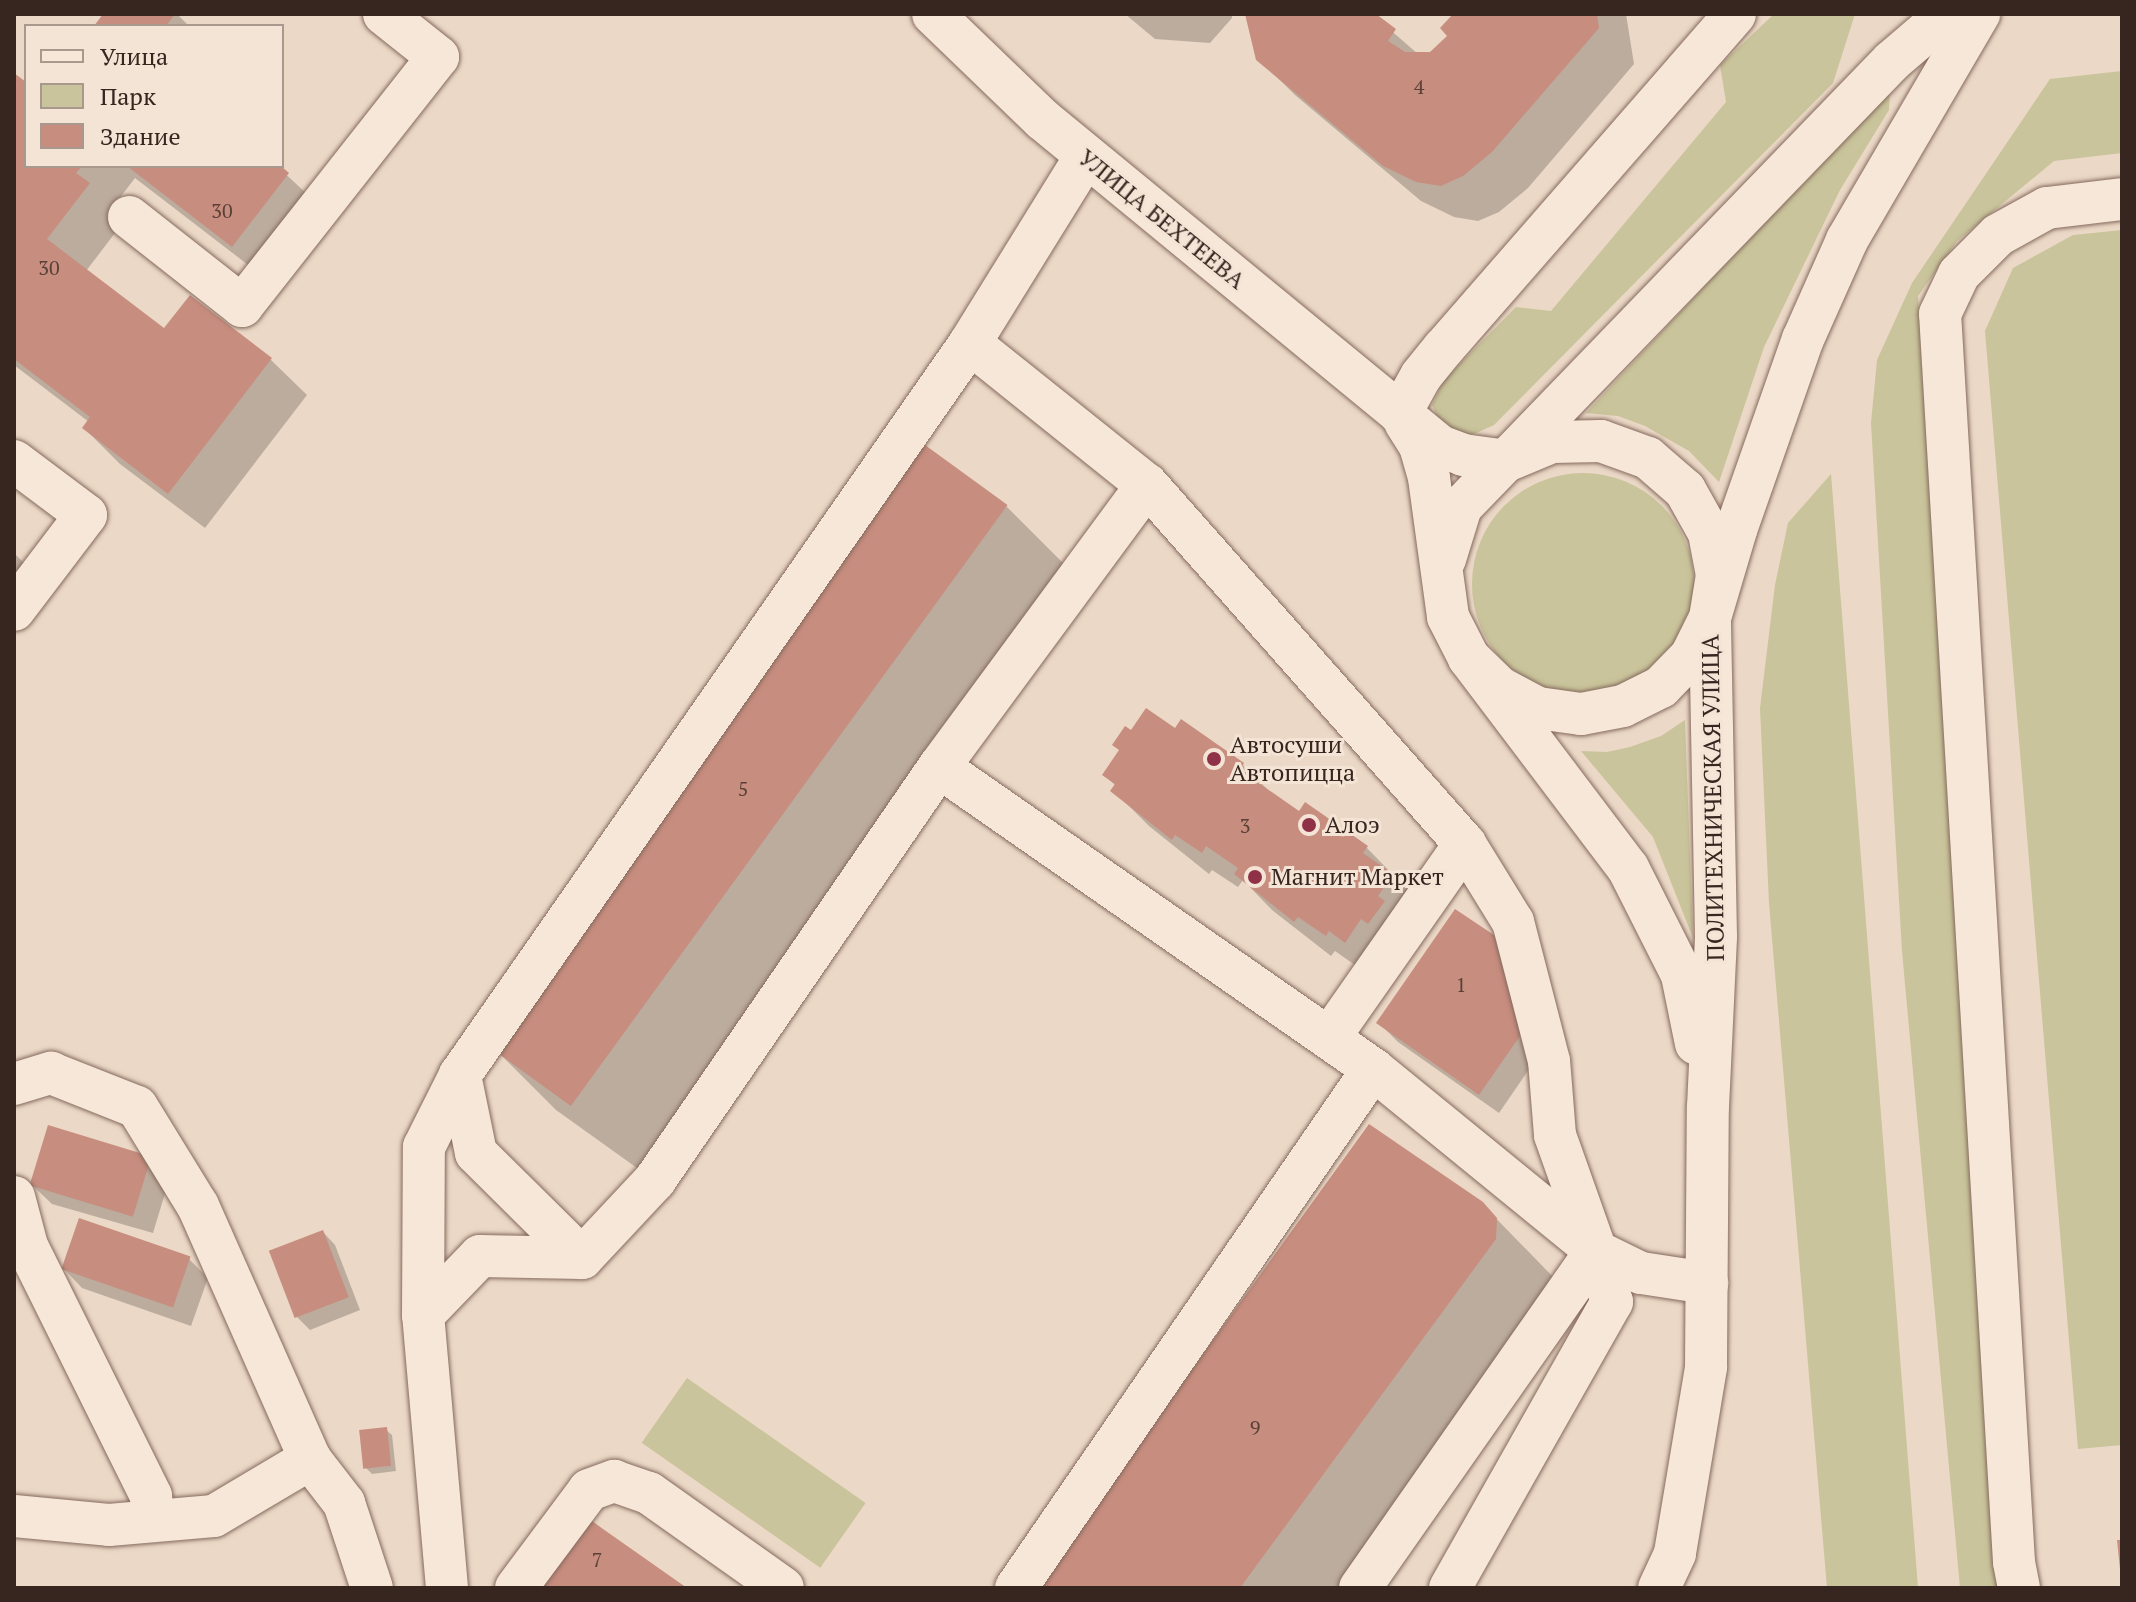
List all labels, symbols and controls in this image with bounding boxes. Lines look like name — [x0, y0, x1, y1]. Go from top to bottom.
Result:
legend — [24, 24, 284, 168]
text: Улица — [100, 40, 168, 72]
house number: 4 — [1414, 74, 1424, 98]
text: Парк — [100, 80, 156, 112]
text: Здание — [100, 120, 181, 152]
street label: УЛИЦА БЕХТЕЕВА — [1073, 143, 1251, 295]
house number: 30 — [211, 198, 233, 222]
house number: 30 — [38, 255, 60, 279]
street label: ПОЛИТЕХНИЧЕСКАЯ УЛИЦА — [1696, 634, 1730, 962]
place label: Автосуши Автопицца — [1230, 731, 1355, 787]
marker: Автосуши Автопицца — [1205, 750, 1223, 768]
house number: 5 — [738, 776, 748, 800]
place label: Алоэ — [1325, 811, 1380, 839]
house number: 3 — [1240, 813, 1250, 837]
marker: Алоэ — [1300, 816, 1318, 834]
place label: Магнит Маркет — [1271, 863, 1445, 891]
marker: Магнит Маркет — [1246, 868, 1264, 886]
house number: 1 — [1456, 972, 1466, 996]
house number: 9 — [1250, 1415, 1260, 1439]
house number: 7 — [592, 1547, 602, 1571]

